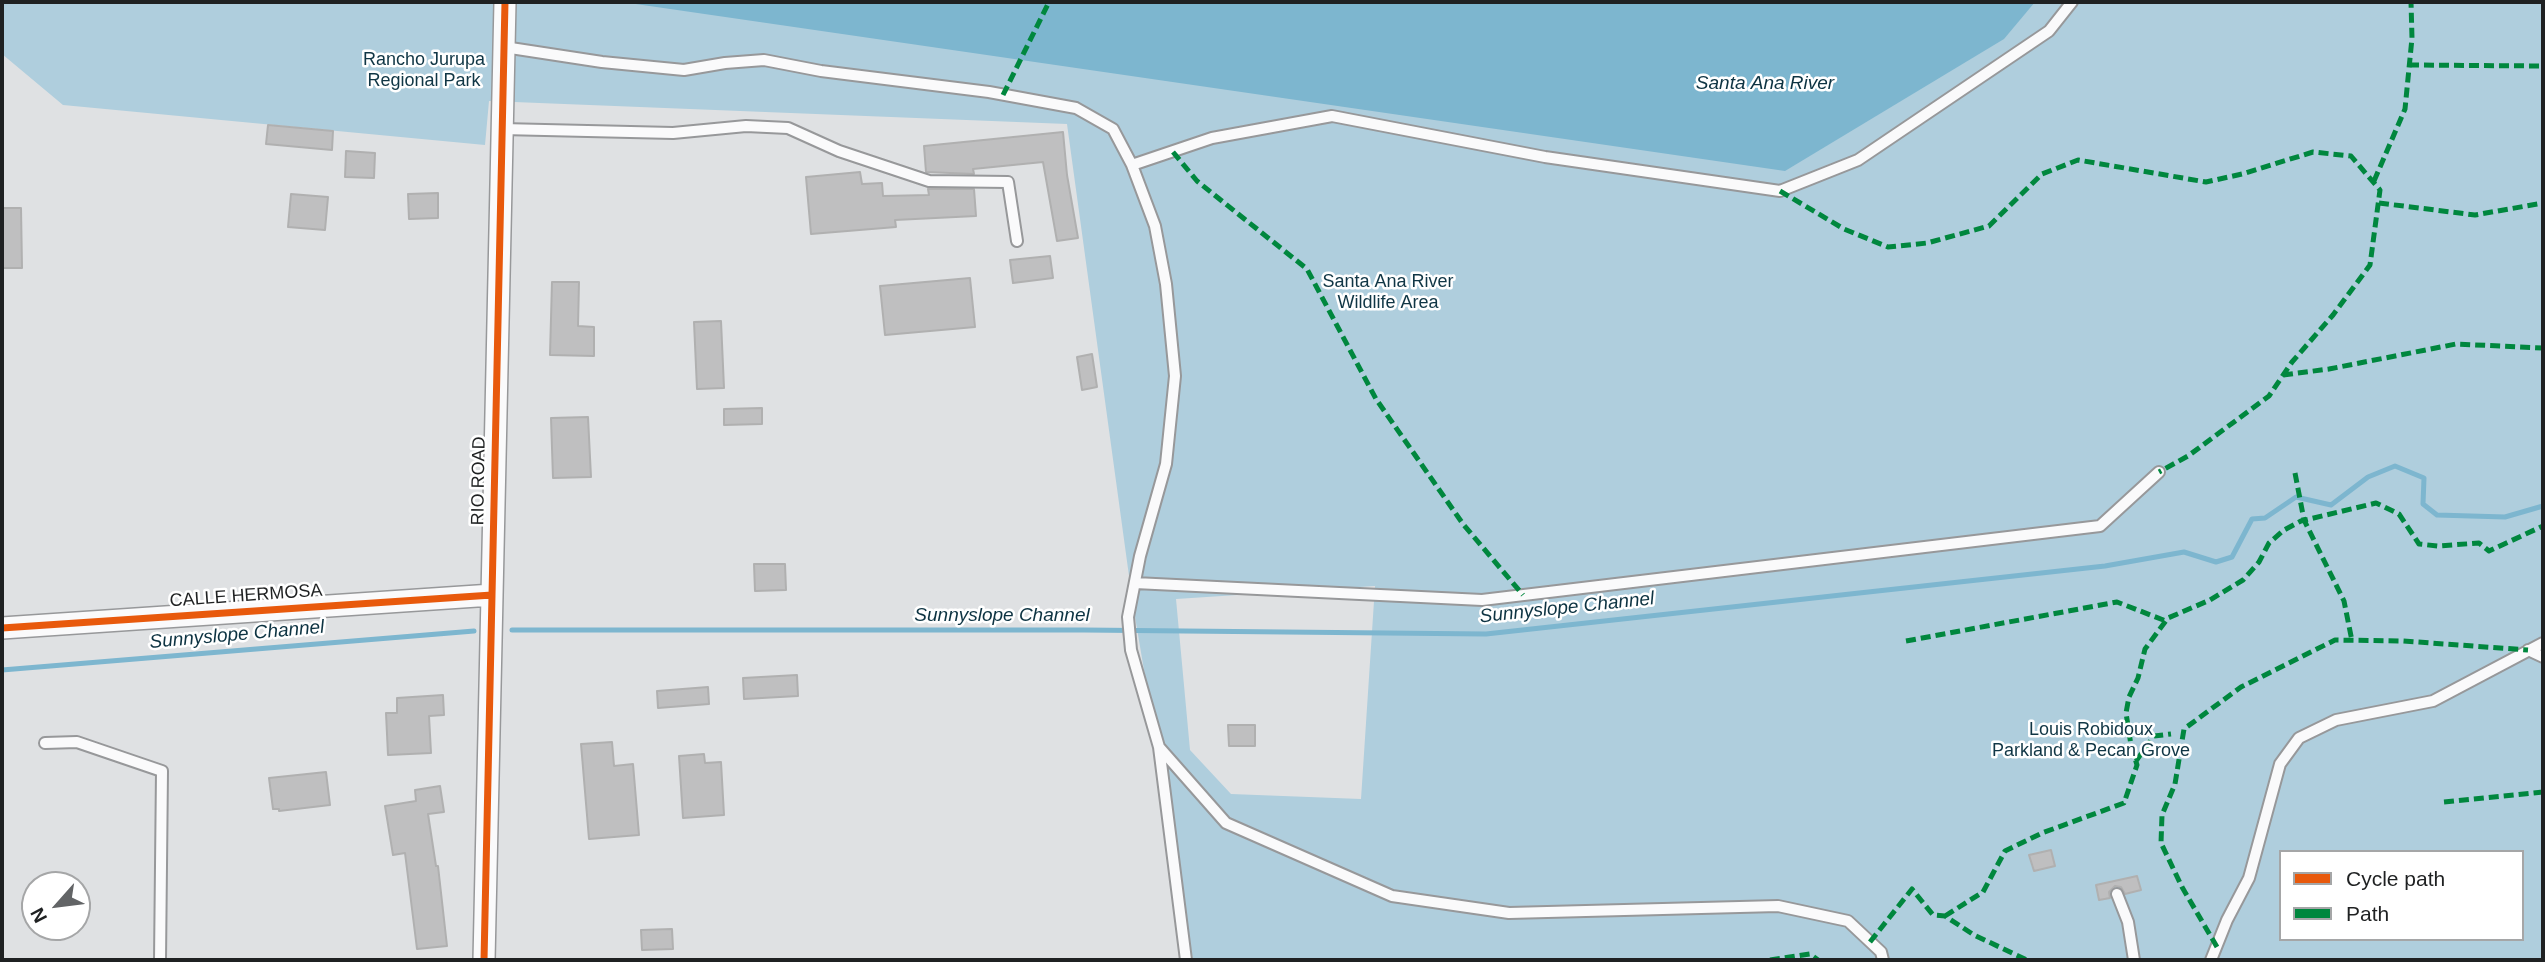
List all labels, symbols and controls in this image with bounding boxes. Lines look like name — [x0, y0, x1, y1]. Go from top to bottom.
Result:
park label: Rancho Jurupa Regional Park — [363, 49, 485, 92]
water label: Santa Ana River — [1696, 73, 1834, 95]
park label: Santa Ana River Wildlife Area — [1322, 271, 1454, 314]
street label: RIO ROAD — [467, 436, 491, 526]
street label: CALLE HERMOSA — [169, 580, 323, 612]
water label: Sunnyslope Channel — [1479, 587, 1655, 629]
water label: Sunnyslope Channel — [914, 605, 1090, 627]
water label: Sunnyslope Channel — [149, 616, 325, 654]
park label: Louis Robidoux Parkland & Pecan Grove — [1992, 719, 2190, 762]
legend — [2279, 850, 2524, 941]
text: Cycle path — [2346, 867, 2445, 890]
north arrow — [21, 871, 91, 941]
text: Path — [2346, 902, 2389, 925]
text: N — [26, 904, 51, 926]

